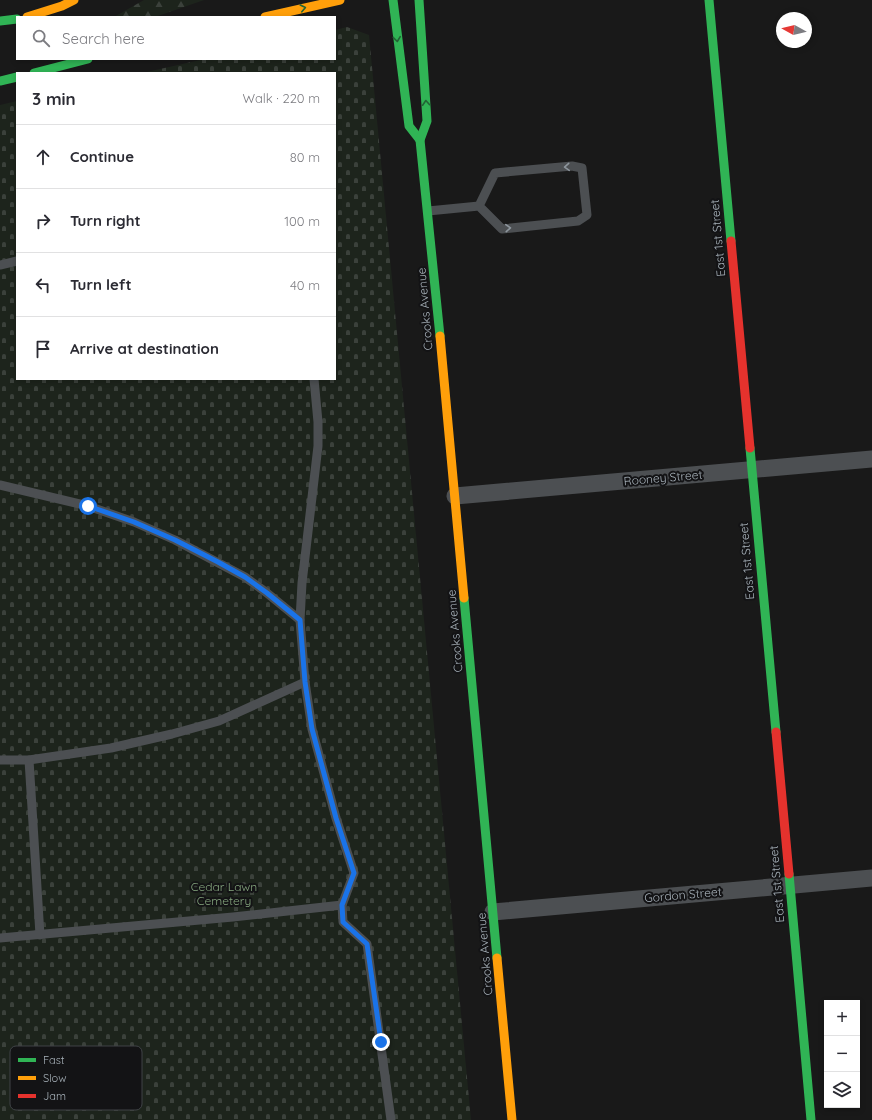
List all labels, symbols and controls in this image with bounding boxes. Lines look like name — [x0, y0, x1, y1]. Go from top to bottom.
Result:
one-way arrow — [299, 5, 306, 13]
north arrow — [776, 12, 812, 48]
search box — [16, 16, 336, 60]
icon: search — [30, 27, 52, 49]
text: Search here — [62, 29, 145, 48]
one-way arrow — [392, 36, 401, 42]
text: 3 min — [32, 88, 76, 109]
text: Walk · 220 m — [243, 90, 320, 106]
one-way arrow — [421, 100, 430, 106]
icon: ahead — [32, 146, 54, 168]
text: Continue — [70, 147, 134, 166]
text: 80 m — [290, 149, 320, 165]
one-way arrow — [563, 162, 570, 171]
street label: East 1st Street — [707, 199, 728, 277]
icon: right — [32, 210, 54, 232]
text: Turn right — [70, 211, 141, 230]
text: 100 m — [284, 213, 320, 229]
one-way arrow — [505, 223, 511, 232]
street label: Crooks Avenue — [413, 267, 436, 351]
icon: left — [32, 274, 54, 296]
text: Turn left — [70, 275, 132, 294]
text: 40 m — [290, 277, 320, 293]
icon: arrive — [32, 338, 54, 360]
text: Arrive at destination — [70, 339, 219, 358]
street label: Rooney Street — [623, 467, 703, 488]
route start — [79, 497, 97, 515]
street label: East 1st Street — [736, 522, 757, 600]
street label: Crooks Avenue — [443, 589, 466, 673]
street label: East 1st Street — [766, 845, 787, 923]
park label: Cedar Lawn Cemetery — [191, 879, 257, 908]
street label: Gordon Street — [644, 884, 722, 905]
street label: Crooks Avenue — [473, 912, 496, 996]
map controls — [824, 1000, 860, 1108]
button: + — [824, 1000, 860, 1036]
route end — [372, 1033, 390, 1051]
button: − — [824, 1036, 860, 1072]
legend — [10, 1046, 142, 1110]
text: Fast — [43, 1053, 65, 1067]
text: Slow — [43, 1071, 67, 1085]
button: layers — [824, 1072, 860, 1108]
text: Jam — [43, 1089, 66, 1103]

